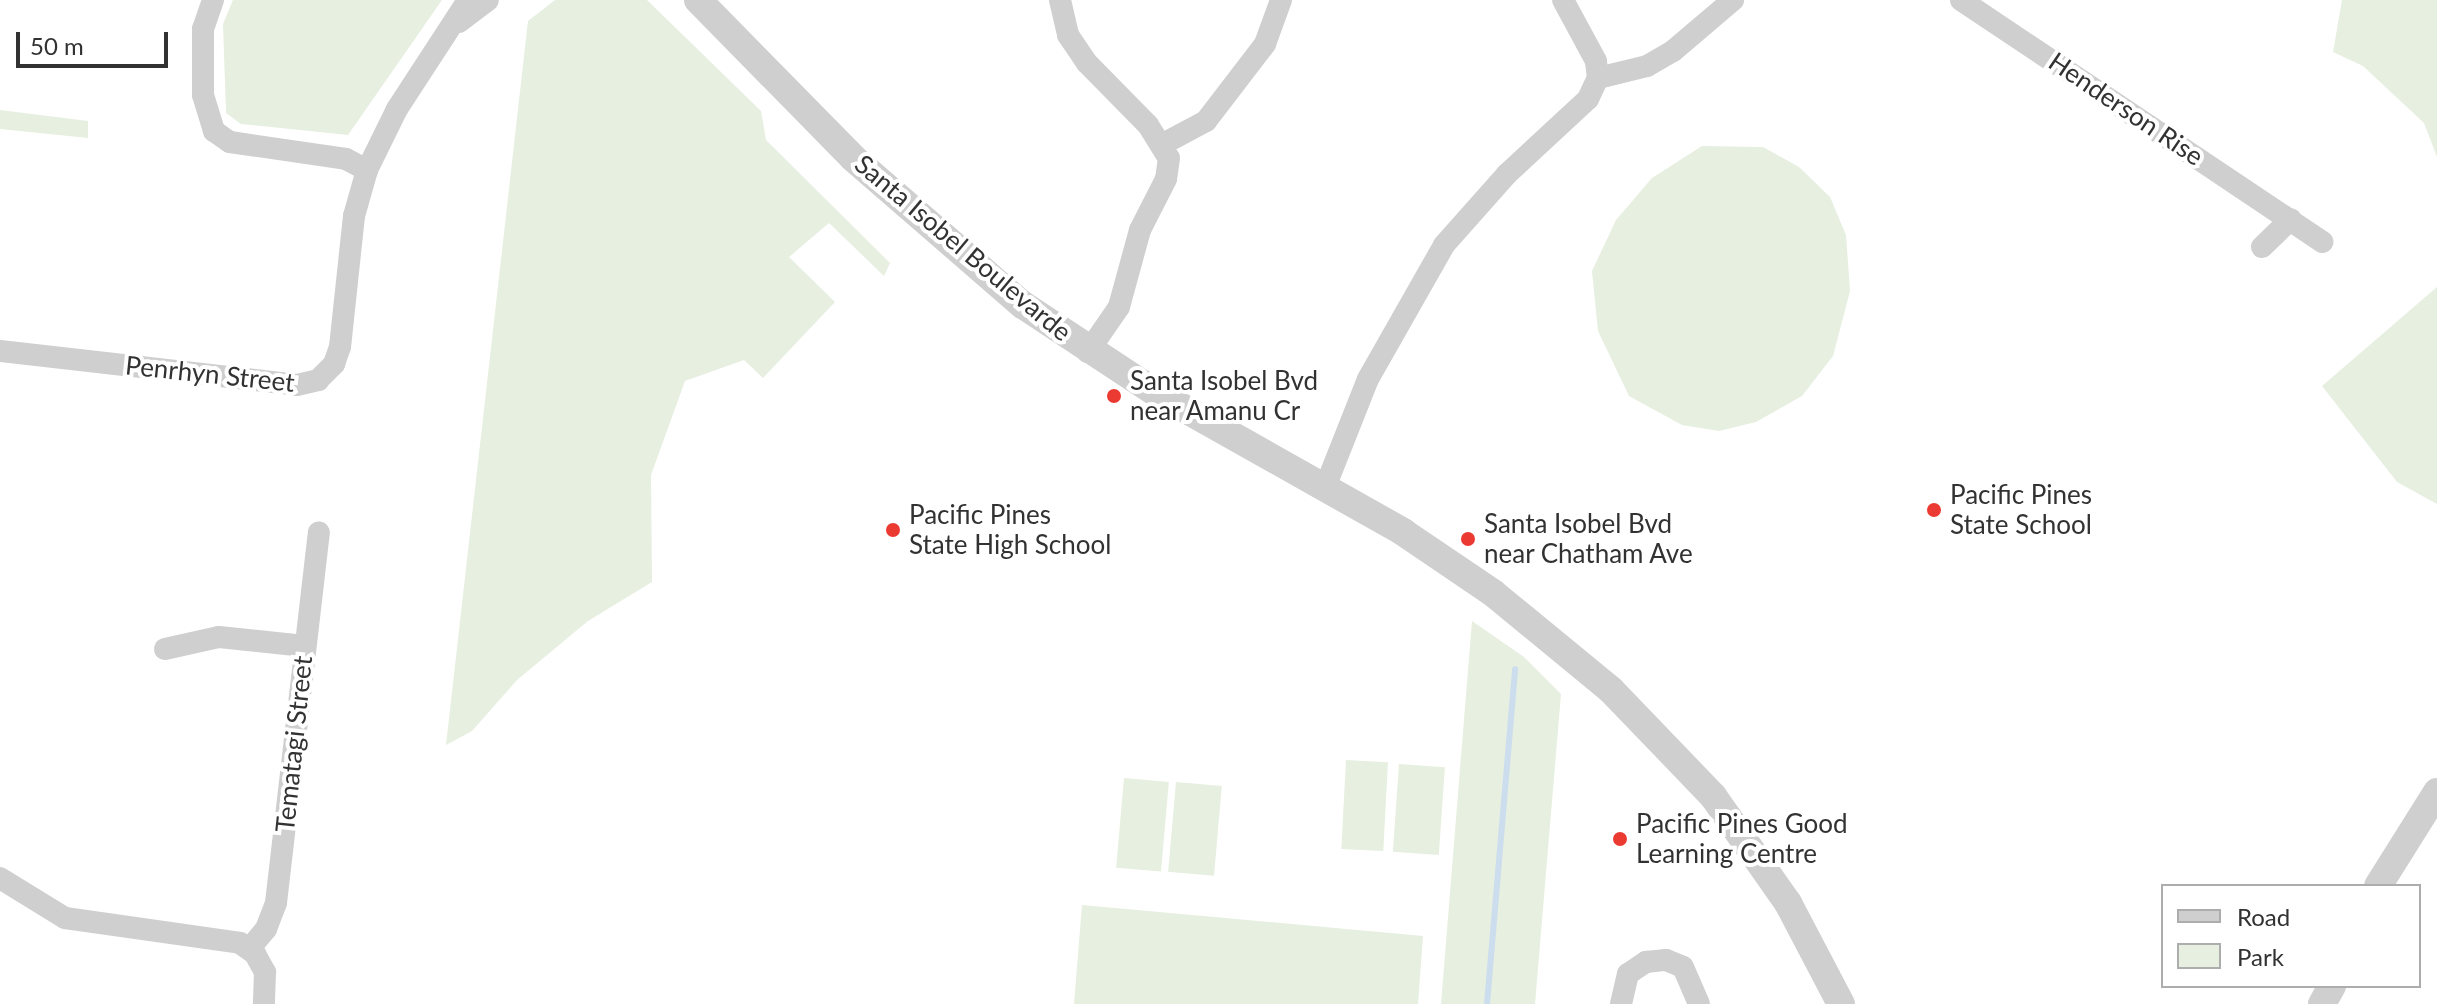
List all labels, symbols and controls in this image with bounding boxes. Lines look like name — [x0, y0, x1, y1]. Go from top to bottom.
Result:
scale bar — [20, 16, 172, 66]
text: 50 m — [30, 31, 84, 60]
street label: Henderson Rise — [2043, 46, 2209, 172]
street label: Santa Isobel Boulevarde — [848, 148, 1078, 348]
street label: Penrhyn Street — [124, 350, 296, 398]
place label: Santa Isobel Bvd near Amanu Cr — [1130, 365, 1318, 426]
marker: Santa Isobel Bvd near Amanu Cr — [1105, 387, 1123, 405]
place label: Pacific Pines State School — [1950, 479, 2092, 540]
place label: Pacific Pines State High School — [909, 499, 1111, 560]
marker: Pacific Pines State School — [1925, 501, 1943, 519]
place label: Santa Isobel Bvd near Chatham Ave — [1484, 508, 1694, 570]
marker: Pacific Pines State High School — [884, 521, 902, 539]
marker: Santa Isobel Bvd near Chatham Ave — [1459, 530, 1477, 548]
street label: Tematagi Street — [269, 654, 319, 834]
place label: Pacific Pines Good Learning Centre — [1636, 808, 1848, 870]
marker: Pacific Pines Good Learning Centre — [1611, 830, 1629, 848]
legend — [2161, 884, 2421, 988]
text: Road — [2237, 902, 2290, 931]
text: Park — [2237, 942, 2284, 971]

